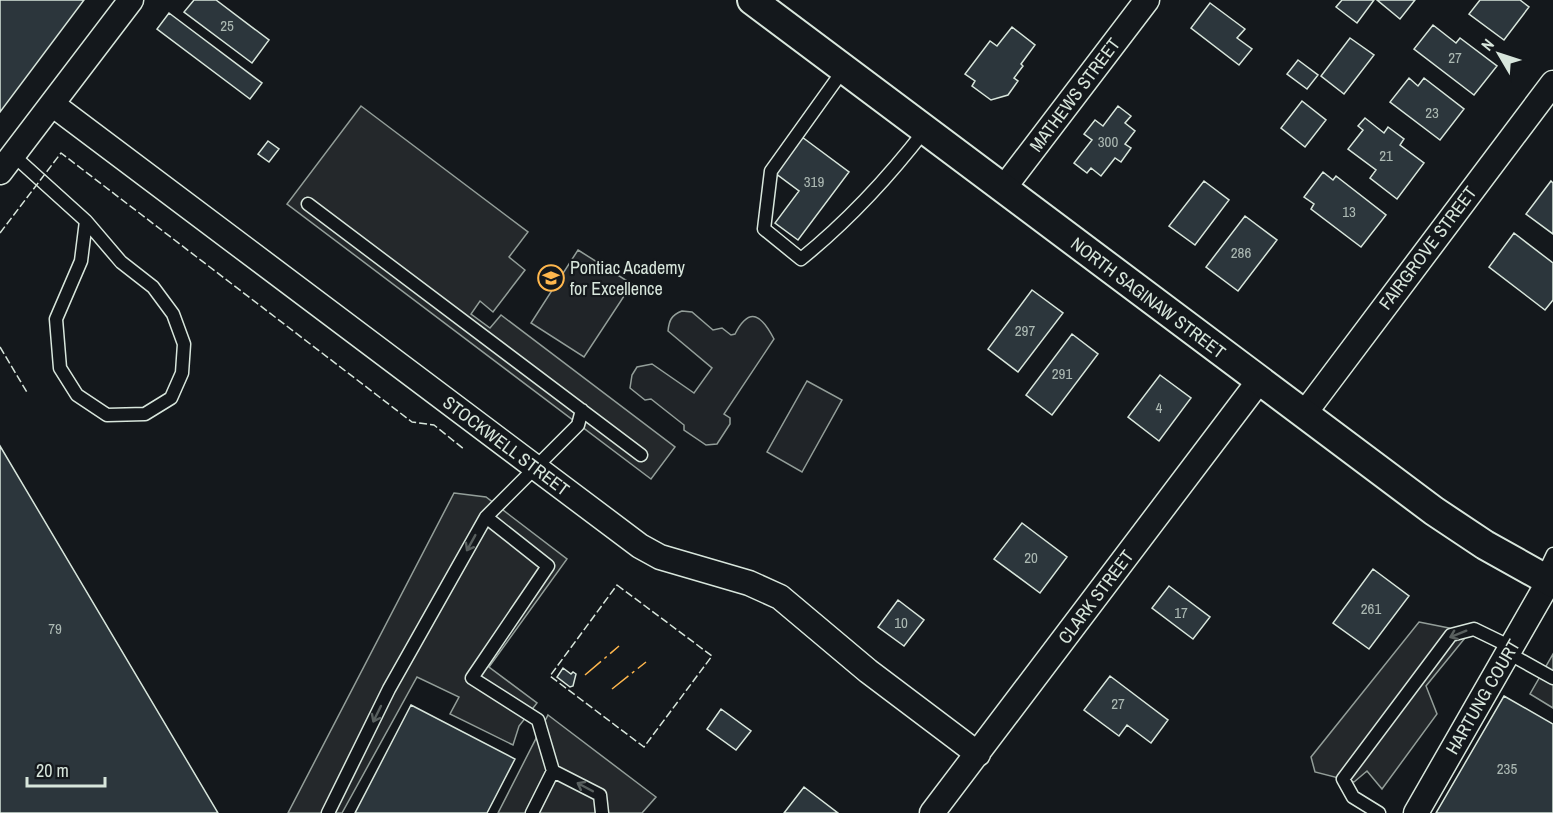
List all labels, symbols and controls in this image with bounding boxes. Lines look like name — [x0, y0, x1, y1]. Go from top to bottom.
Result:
house number: 25 — [220, 15, 234, 36]
north arrow — [1469, 24, 1529, 84]
street label: MATHEWS STREET — [1023, 33, 1126, 157]
text: N — [1476, 34, 1499, 55]
house number: 27 — [1448, 47, 1462, 68]
house number: 23 — [1425, 102, 1439, 123]
house number: 300 — [1098, 131, 1118, 152]
house number: 21 — [1379, 145, 1393, 166]
house number: 319 — [804, 171, 824, 192]
street label: FAIRGROVE STREET — [1373, 181, 1482, 315]
house number: 13 — [1342, 201, 1356, 222]
street label: NORTH SAGINAW STREET — [1066, 231, 1231, 364]
house number: 286 — [1231, 242, 1251, 263]
place label: Pontiac Academy for Excellence — [570, 255, 685, 301]
school or university icon: Pontiac Academy for Excellence — [536, 263, 566, 293]
house number: 297 — [1015, 320, 1035, 341]
house number: 291 — [1052, 363, 1072, 384]
street label: STOCKWELL STREET — [438, 390, 575, 502]
house number: 4 — [1156, 397, 1163, 418]
one-way arrow — [465, 534, 477, 551]
street label: CLARK STREET — [1052, 545, 1139, 649]
house number: 20 — [1024, 547, 1038, 568]
house number: 261 — [1361, 598, 1381, 619]
house number: 17 — [1174, 602, 1188, 623]
house number: 10 — [894, 612, 908, 633]
house number: 79 — [48, 618, 62, 639]
one-way arrow — [1450, 629, 1468, 640]
street label: HARTUNG COURT — [1439, 635, 1526, 759]
house number: 27 — [1111, 693, 1125, 714]
one-way arrow — [370, 704, 382, 722]
scale bar — [27, 750, 105, 788]
text: 20 m — [36, 758, 69, 783]
house number: 235 — [1497, 758, 1517, 779]
one-way arrow — [577, 781, 594, 793]

